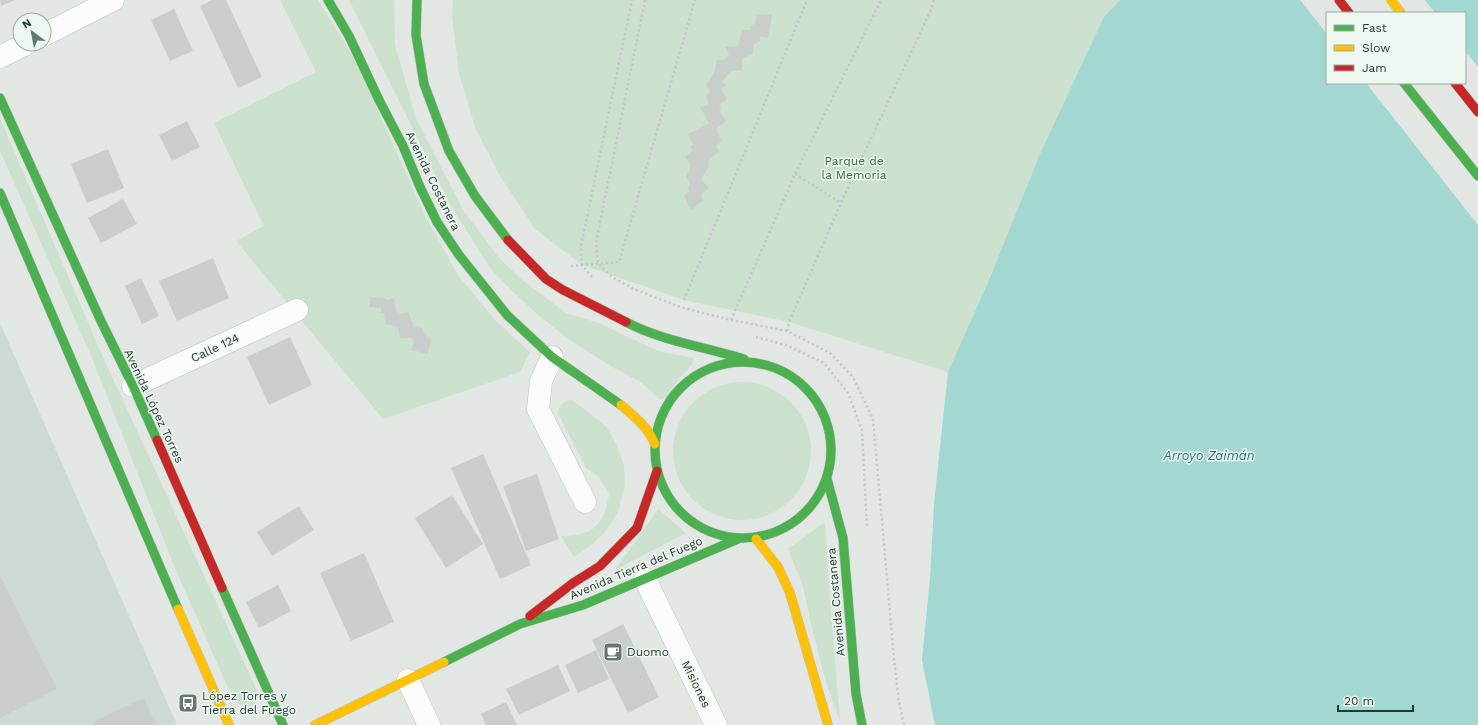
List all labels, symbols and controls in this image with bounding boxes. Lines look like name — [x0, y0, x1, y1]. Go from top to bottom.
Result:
north arrow — [12, 12, 52, 52]
legend — [1326, 12, 1466, 84]
text: N — [20, 16, 34, 32]
text: Fast — [1362, 21, 1387, 35]
text: Slow — [1362, 41, 1390, 55]
text: Jam — [1362, 61, 1387, 75]
street label: Avenida Costanera — [403, 129, 463, 233]
park label: Parque de la Memoria — [822, 154, 887, 182]
street label: Calle 124 — [189, 331, 241, 365]
street label: Avenida López Torres — [121, 347, 187, 465]
water label: Arroyo Zaimán — [1162, 448, 1255, 463]
street label: Avenida Tierra del Fuego — [567, 534, 705, 602]
street label: Avenida Costanera — [824, 547, 848, 657]
cafe icon: Duomo — [602, 641, 624, 663]
place label: Duomo — [627, 645, 669, 659]
street label: Misiones — [679, 658, 713, 710]
scale bar — [1338, 687, 1413, 713]
place label: López Torres y Tierra del Fuego — [202, 689, 296, 717]
bus stop icon: López Torres y Tierra del Fuego — [177, 692, 199, 714]
text: 20 m — [1344, 694, 1374, 708]

